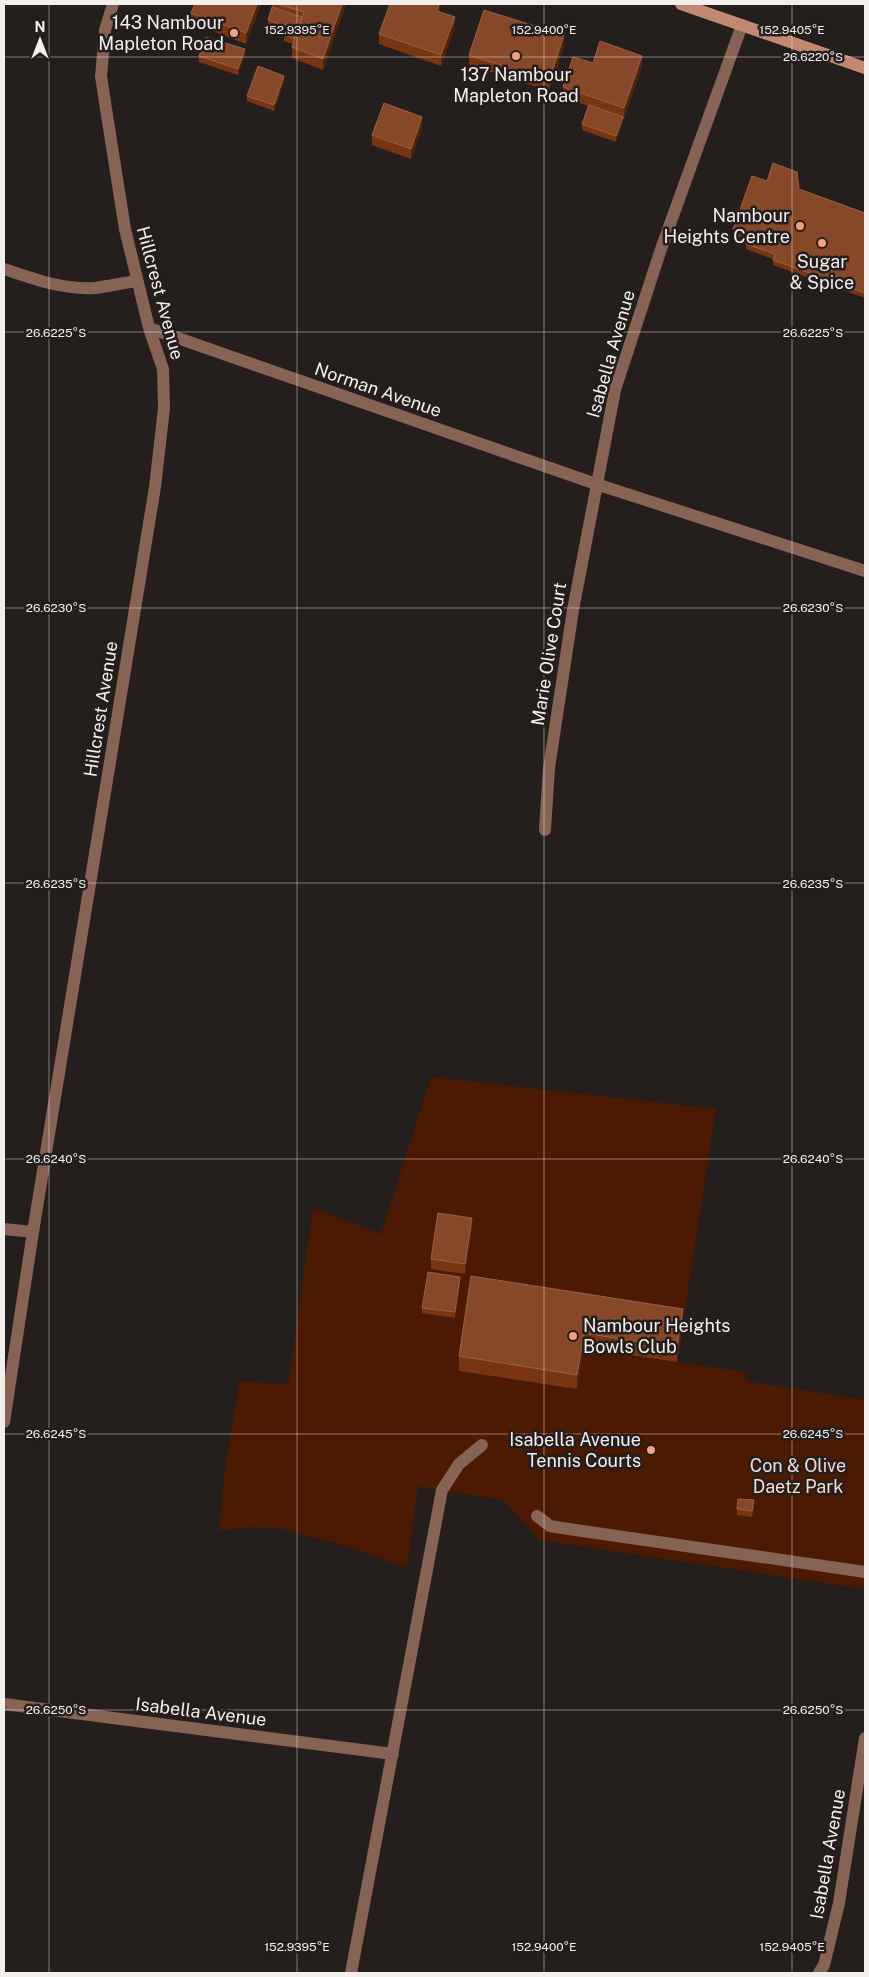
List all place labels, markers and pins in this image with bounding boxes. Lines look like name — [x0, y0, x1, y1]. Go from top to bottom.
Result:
place label: 143 Nambour Mapleton Road — [98, 12, 224, 54]
marker: 143 Nambour Mapleton Road — [228, 27, 240, 39]
marker: 137 Nambour Mapleton Road — [510, 50, 522, 62]
place label: 137 Nambour Mapleton Road — [453, 64, 579, 106]
place label: Nambour Heights Centre — [663, 205, 790, 247]
marker: Nambour Heights Centre — [794, 220, 806, 232]
marker: Sugar & Spice — [816, 237, 828, 249]
place label: Sugar & Spice — [790, 251, 854, 293]
place label: Nambour Heights Bowls Club — [583, 1315, 730, 1357]
marker: Nambour Heights Bowls Club — [567, 1330, 579, 1342]
place label: Isabella Avenue Tennis Courts — [509, 1429, 641, 1471]
marker: Isabella Avenue Tennis Courts — [645, 1444, 657, 1456]

